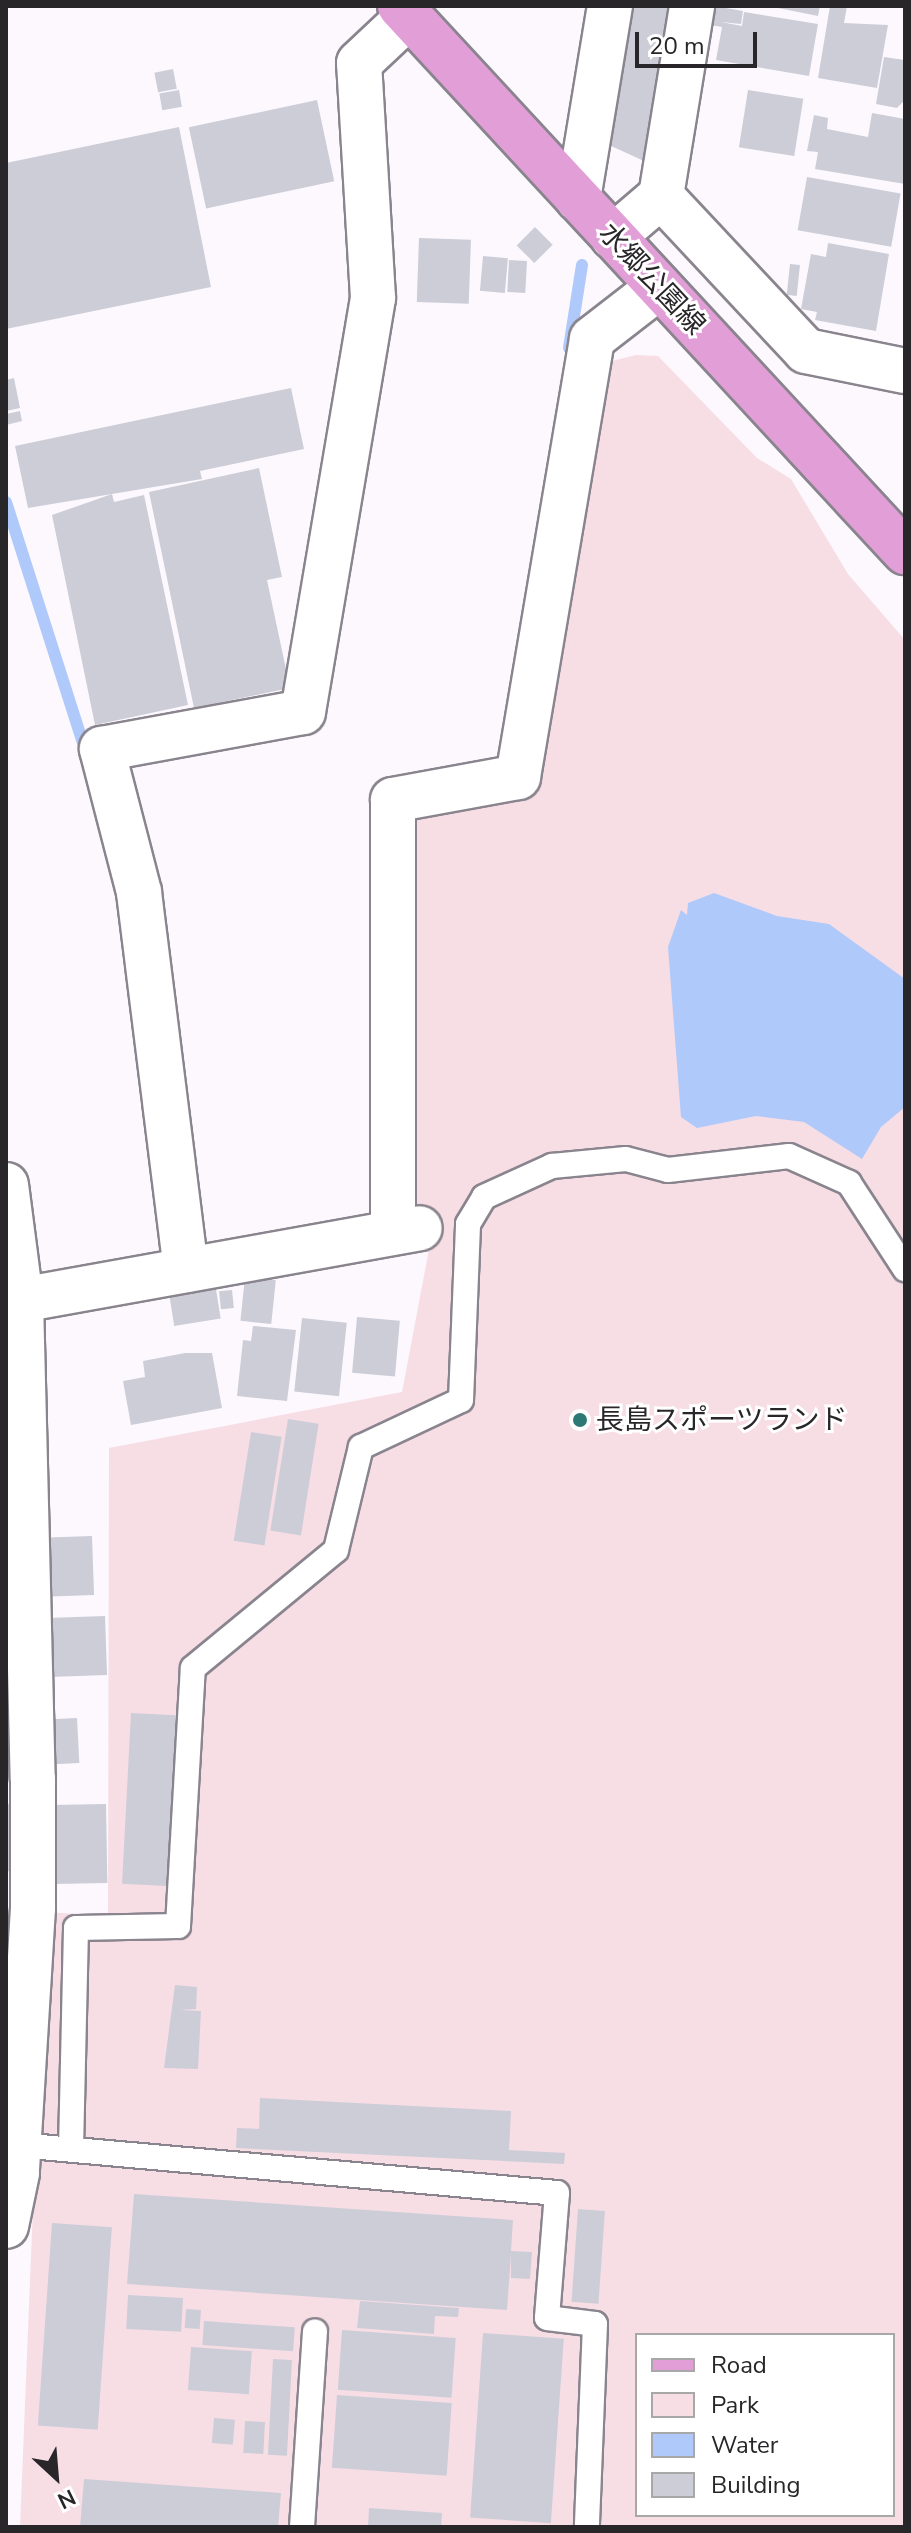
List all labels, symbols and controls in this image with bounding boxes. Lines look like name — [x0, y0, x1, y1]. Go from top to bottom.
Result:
scale bar — [639, 16, 761, 66]
text: 20 m — [649, 30, 705, 62]
street label: 水郷公園線 — [592, 216, 712, 342]
place label: 長島スポーツランド — [596, 1403, 848, 1437]
marker: 長島スポーツランド — [571, 1411, 589, 1429]
legend — [635, 2333, 895, 2517]
text: Road — [711, 2349, 767, 2381]
text: Park — [711, 2389, 759, 2421]
text: Water — [711, 2429, 778, 2461]
north arrow — [16, 2437, 96, 2517]
text: Building — [711, 2469, 801, 2501]
text: N — [53, 2481, 80, 2516]

